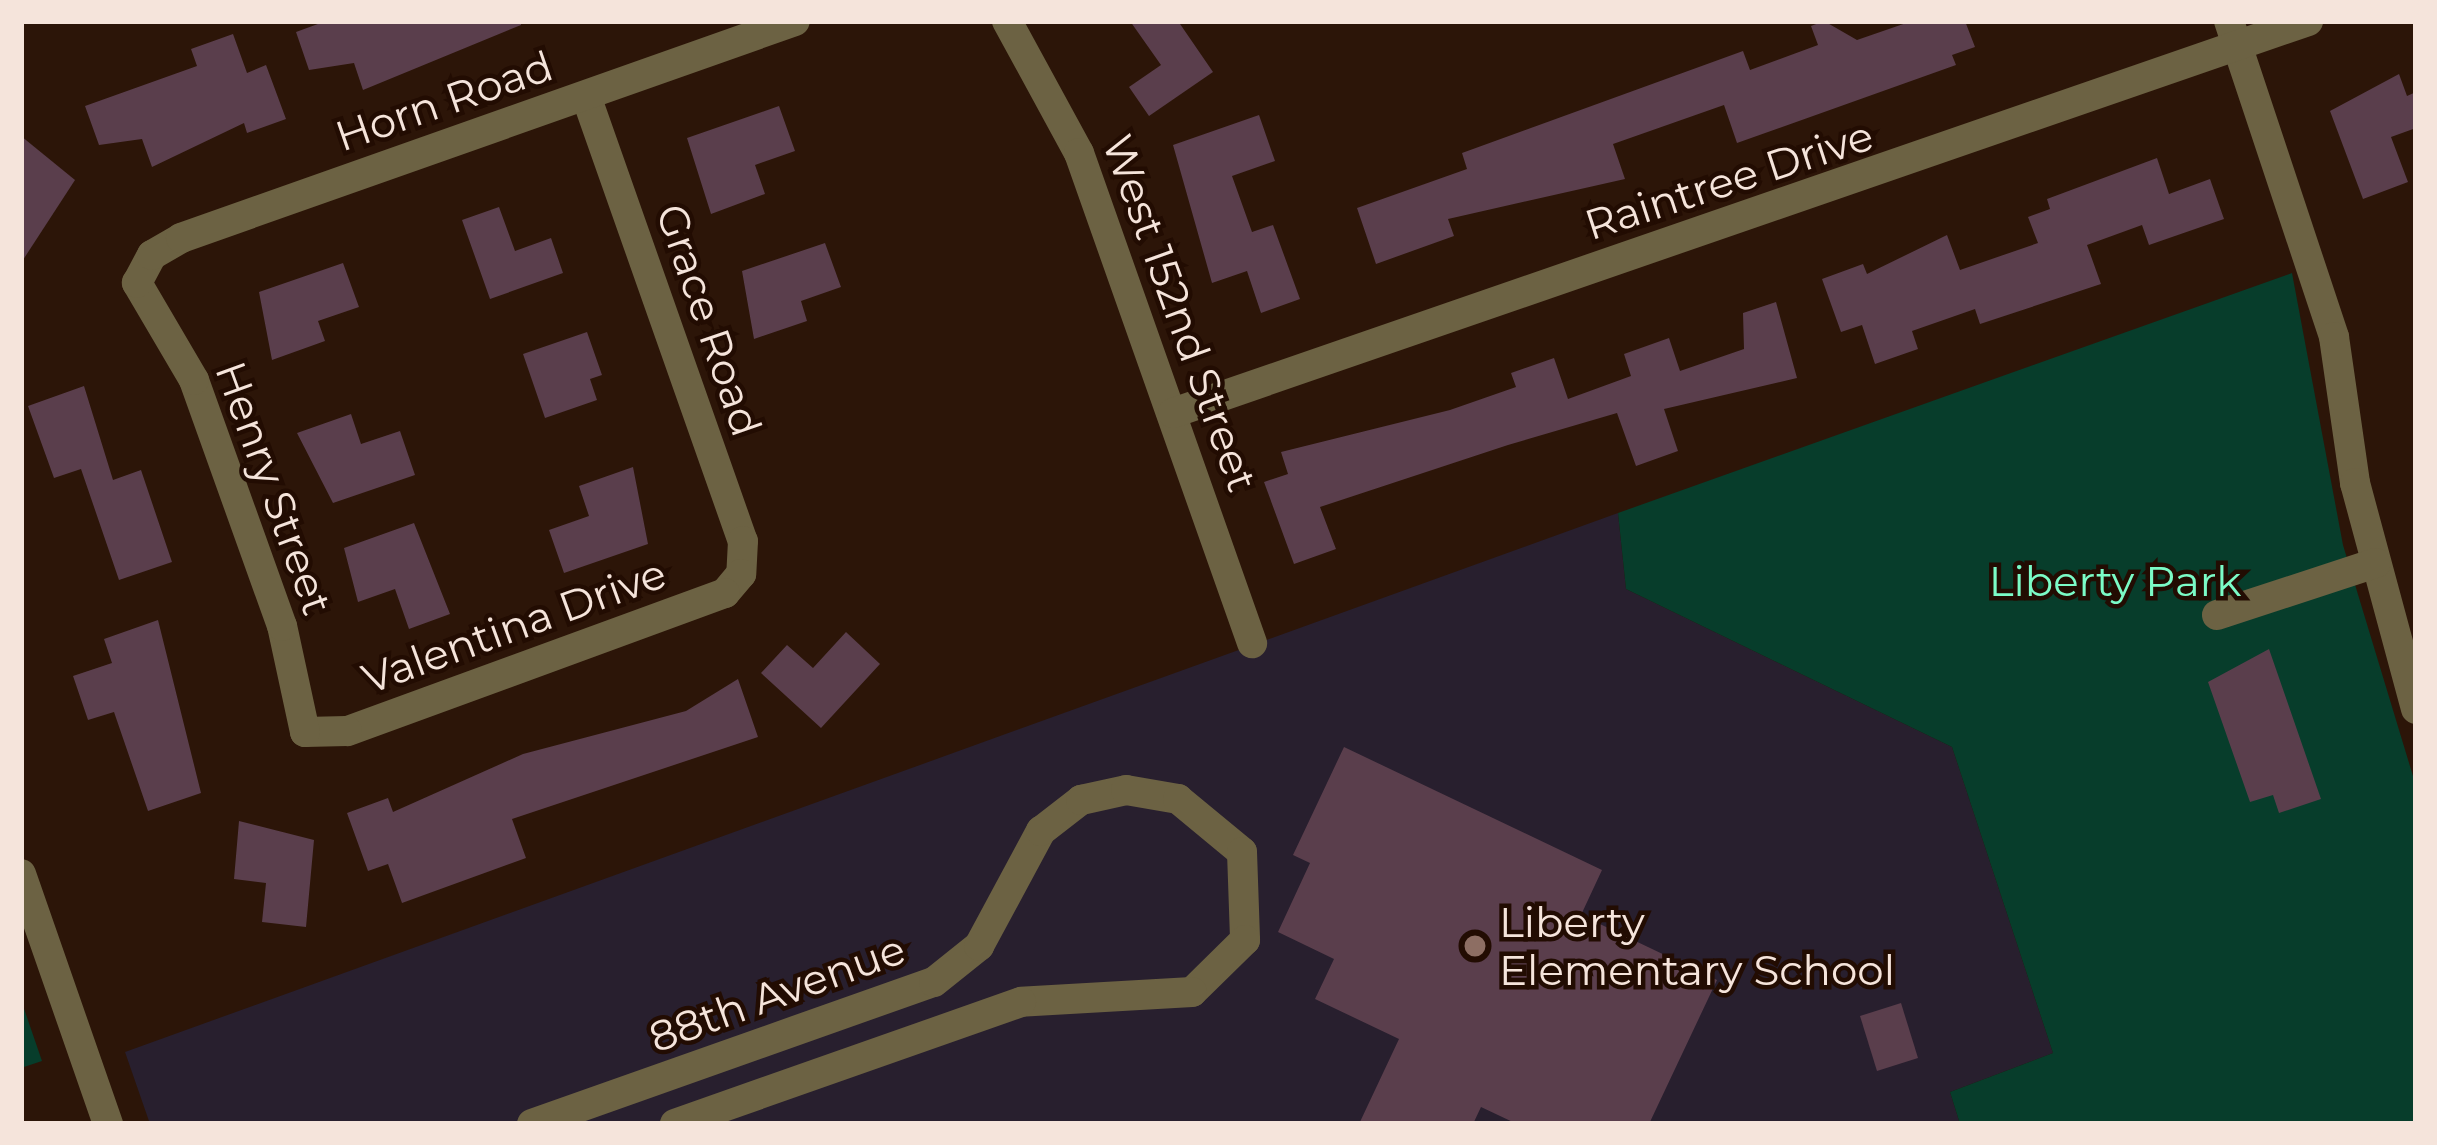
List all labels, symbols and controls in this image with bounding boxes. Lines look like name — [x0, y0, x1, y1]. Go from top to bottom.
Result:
street label: Horn Road — [329, 40, 559, 162]
street label: Raintree Drive — [1579, 110, 1879, 250]
street label: West 152nd Street — [1092, 128, 1268, 498]
street label: Grace Road — [646, 197, 772, 443]
street label: Henry Street — [205, 355, 343, 621]
street label: Valentina Drive — [355, 548, 673, 704]
park label: Liberty Park — [1989, 556, 2241, 606]
place label: Liberty Elementary School — [1499, 897, 1895, 996]
street label: 88th Avenue — [642, 923, 912, 1063]
marker: Liberty Elementary School — [1462, 933, 1488, 959]

